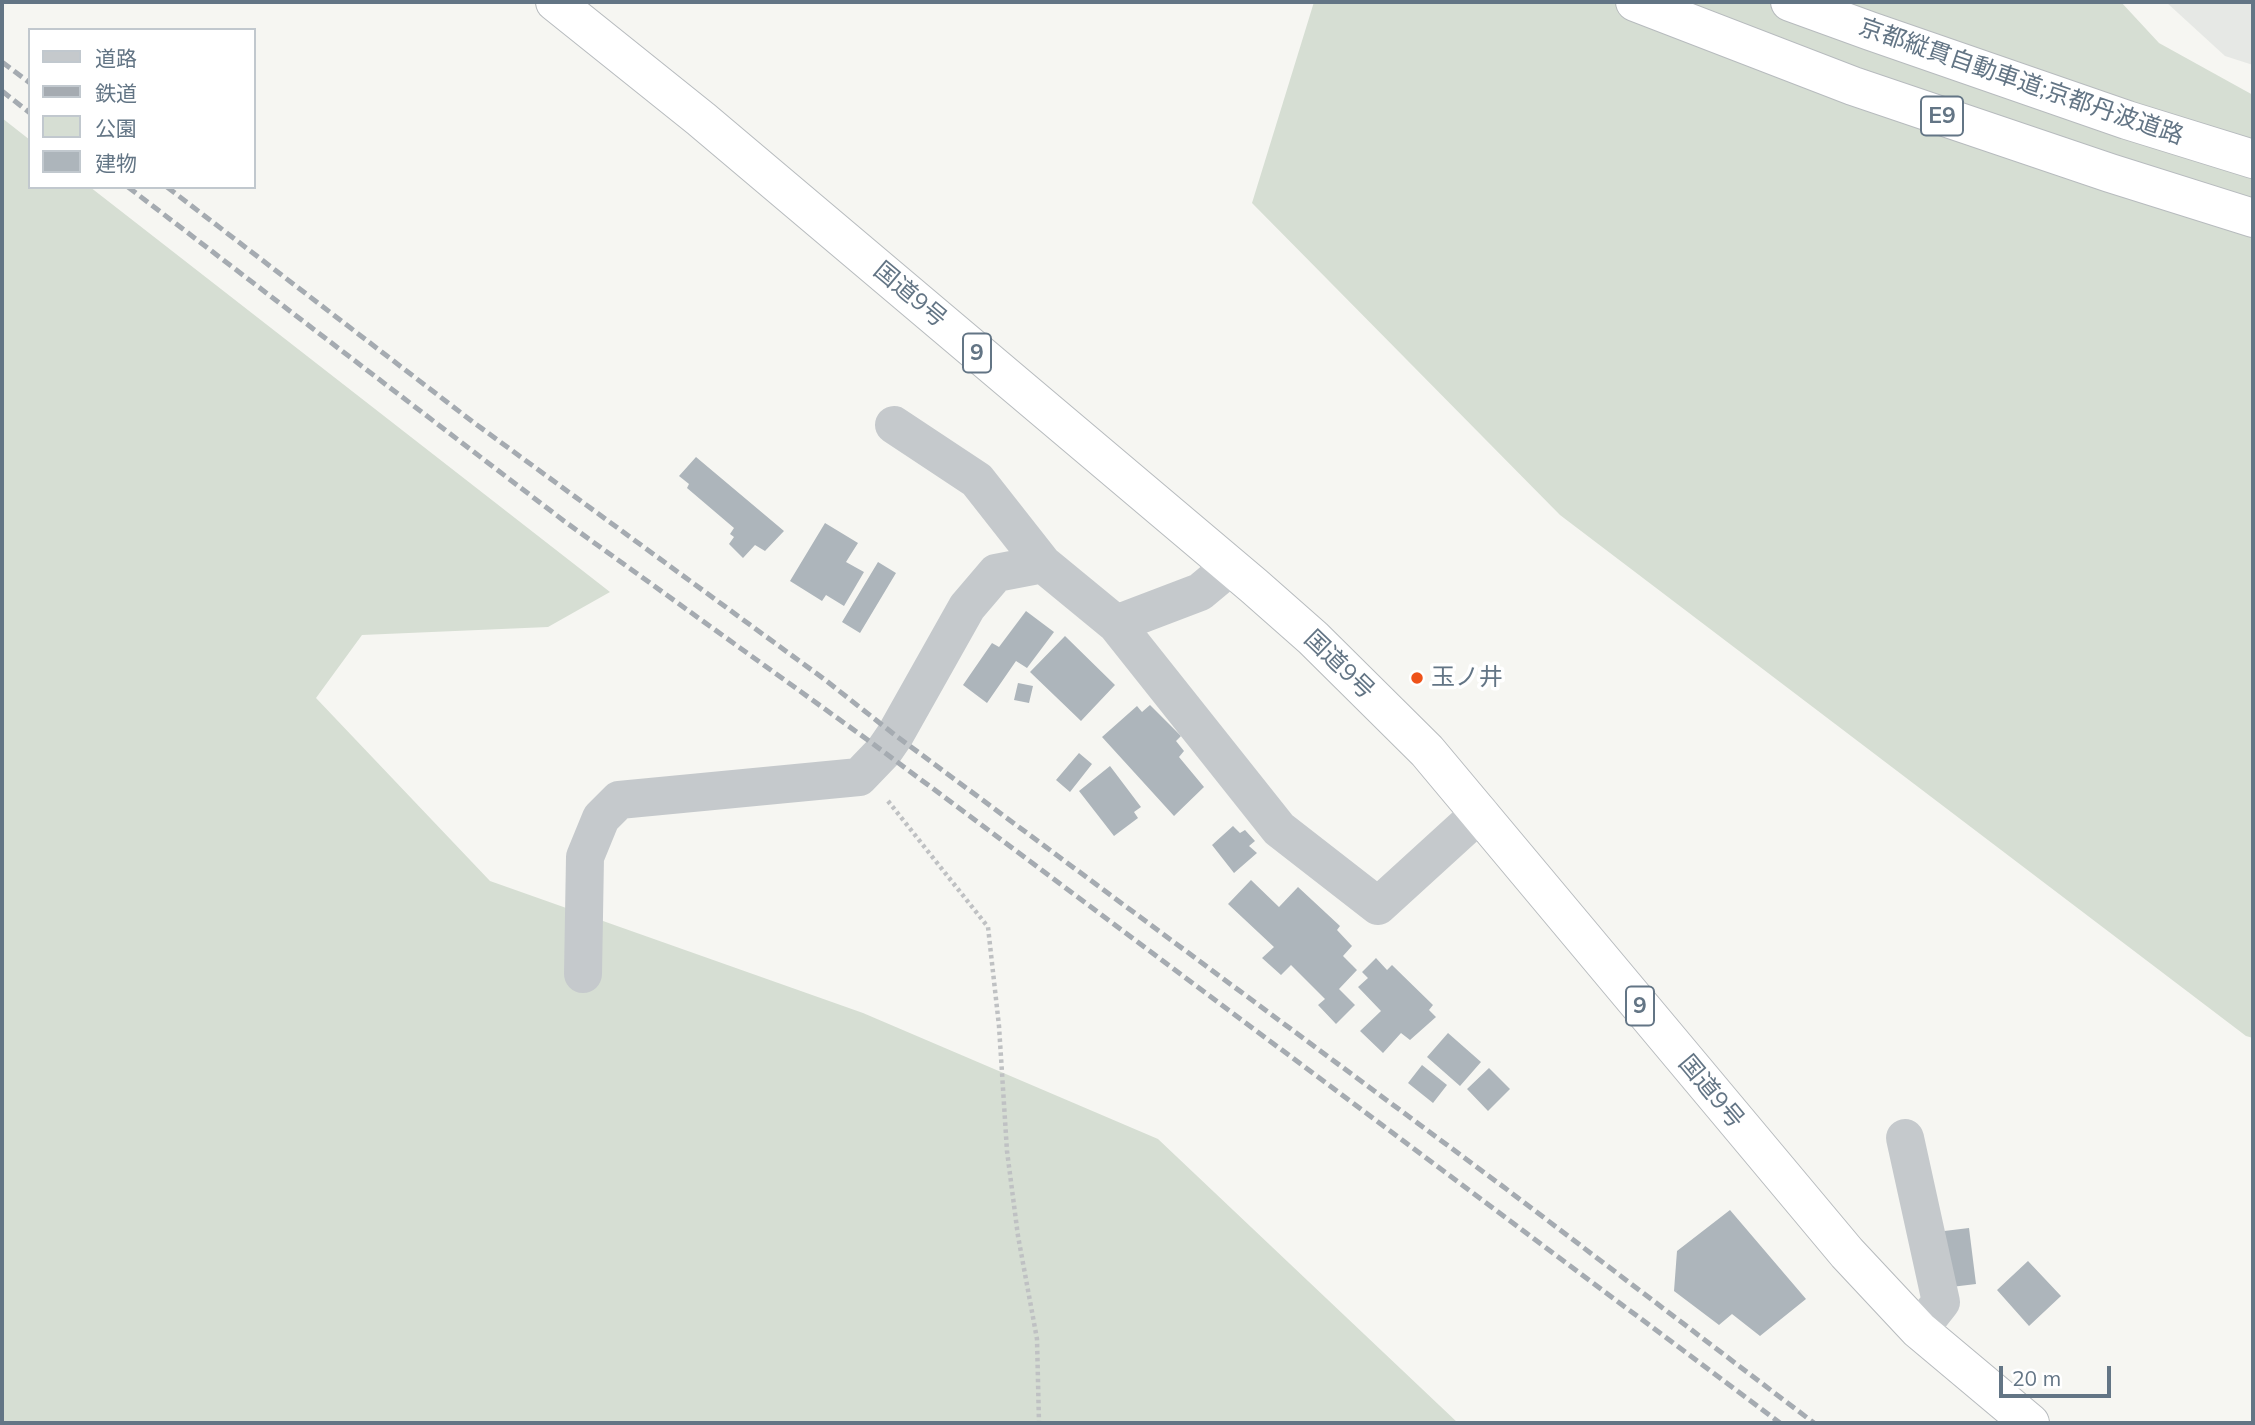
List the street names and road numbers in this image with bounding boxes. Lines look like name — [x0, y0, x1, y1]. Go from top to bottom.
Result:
street label: 京都縦貫自動車道;京都丹波道路 — [1855, 13, 2187, 151]
road number: E9 — [1921, 97, 1963, 136]
street label: 国道9号 — [868, 256, 952, 334]
road number: 9 — [963, 334, 991, 372]
street label: 国道9号 — [1298, 625, 1380, 705]
road number: 9 — [1626, 987, 1654, 1026]
street label: 国道9号 — [1672, 1050, 1750, 1134]

